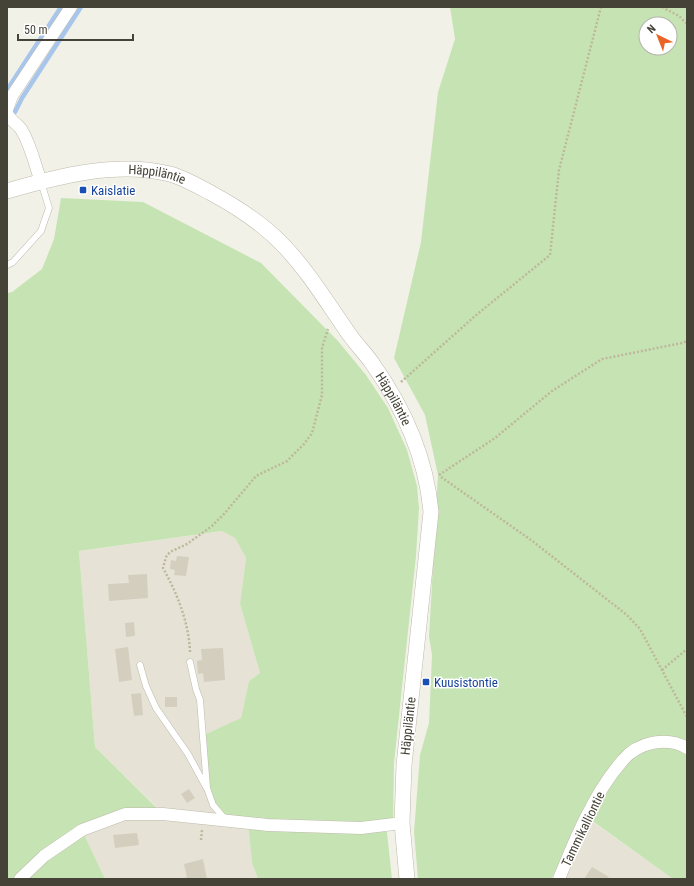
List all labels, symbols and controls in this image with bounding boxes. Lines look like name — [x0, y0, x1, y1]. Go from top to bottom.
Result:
scale bar — [18, 16, 133, 42]
north arrow — [638, 16, 678, 56]
text: N — [645, 22, 659, 36]
text: 50 m — [24, 23, 48, 37]
street label: Häppiläntie — [128, 162, 188, 187]
place label: Kaislatie — [91, 183, 135, 198]
marker: Kaislatie — [78, 185, 88, 195]
street label: Häppiläntie — [373, 369, 415, 428]
place label: Kuusistontie — [434, 675, 498, 690]
marker: Kuusistontie — [421, 677, 431, 687]
street label: Häppiläntie — [397, 696, 419, 756]
street label: Tammikalliontie — [558, 789, 608, 869]

